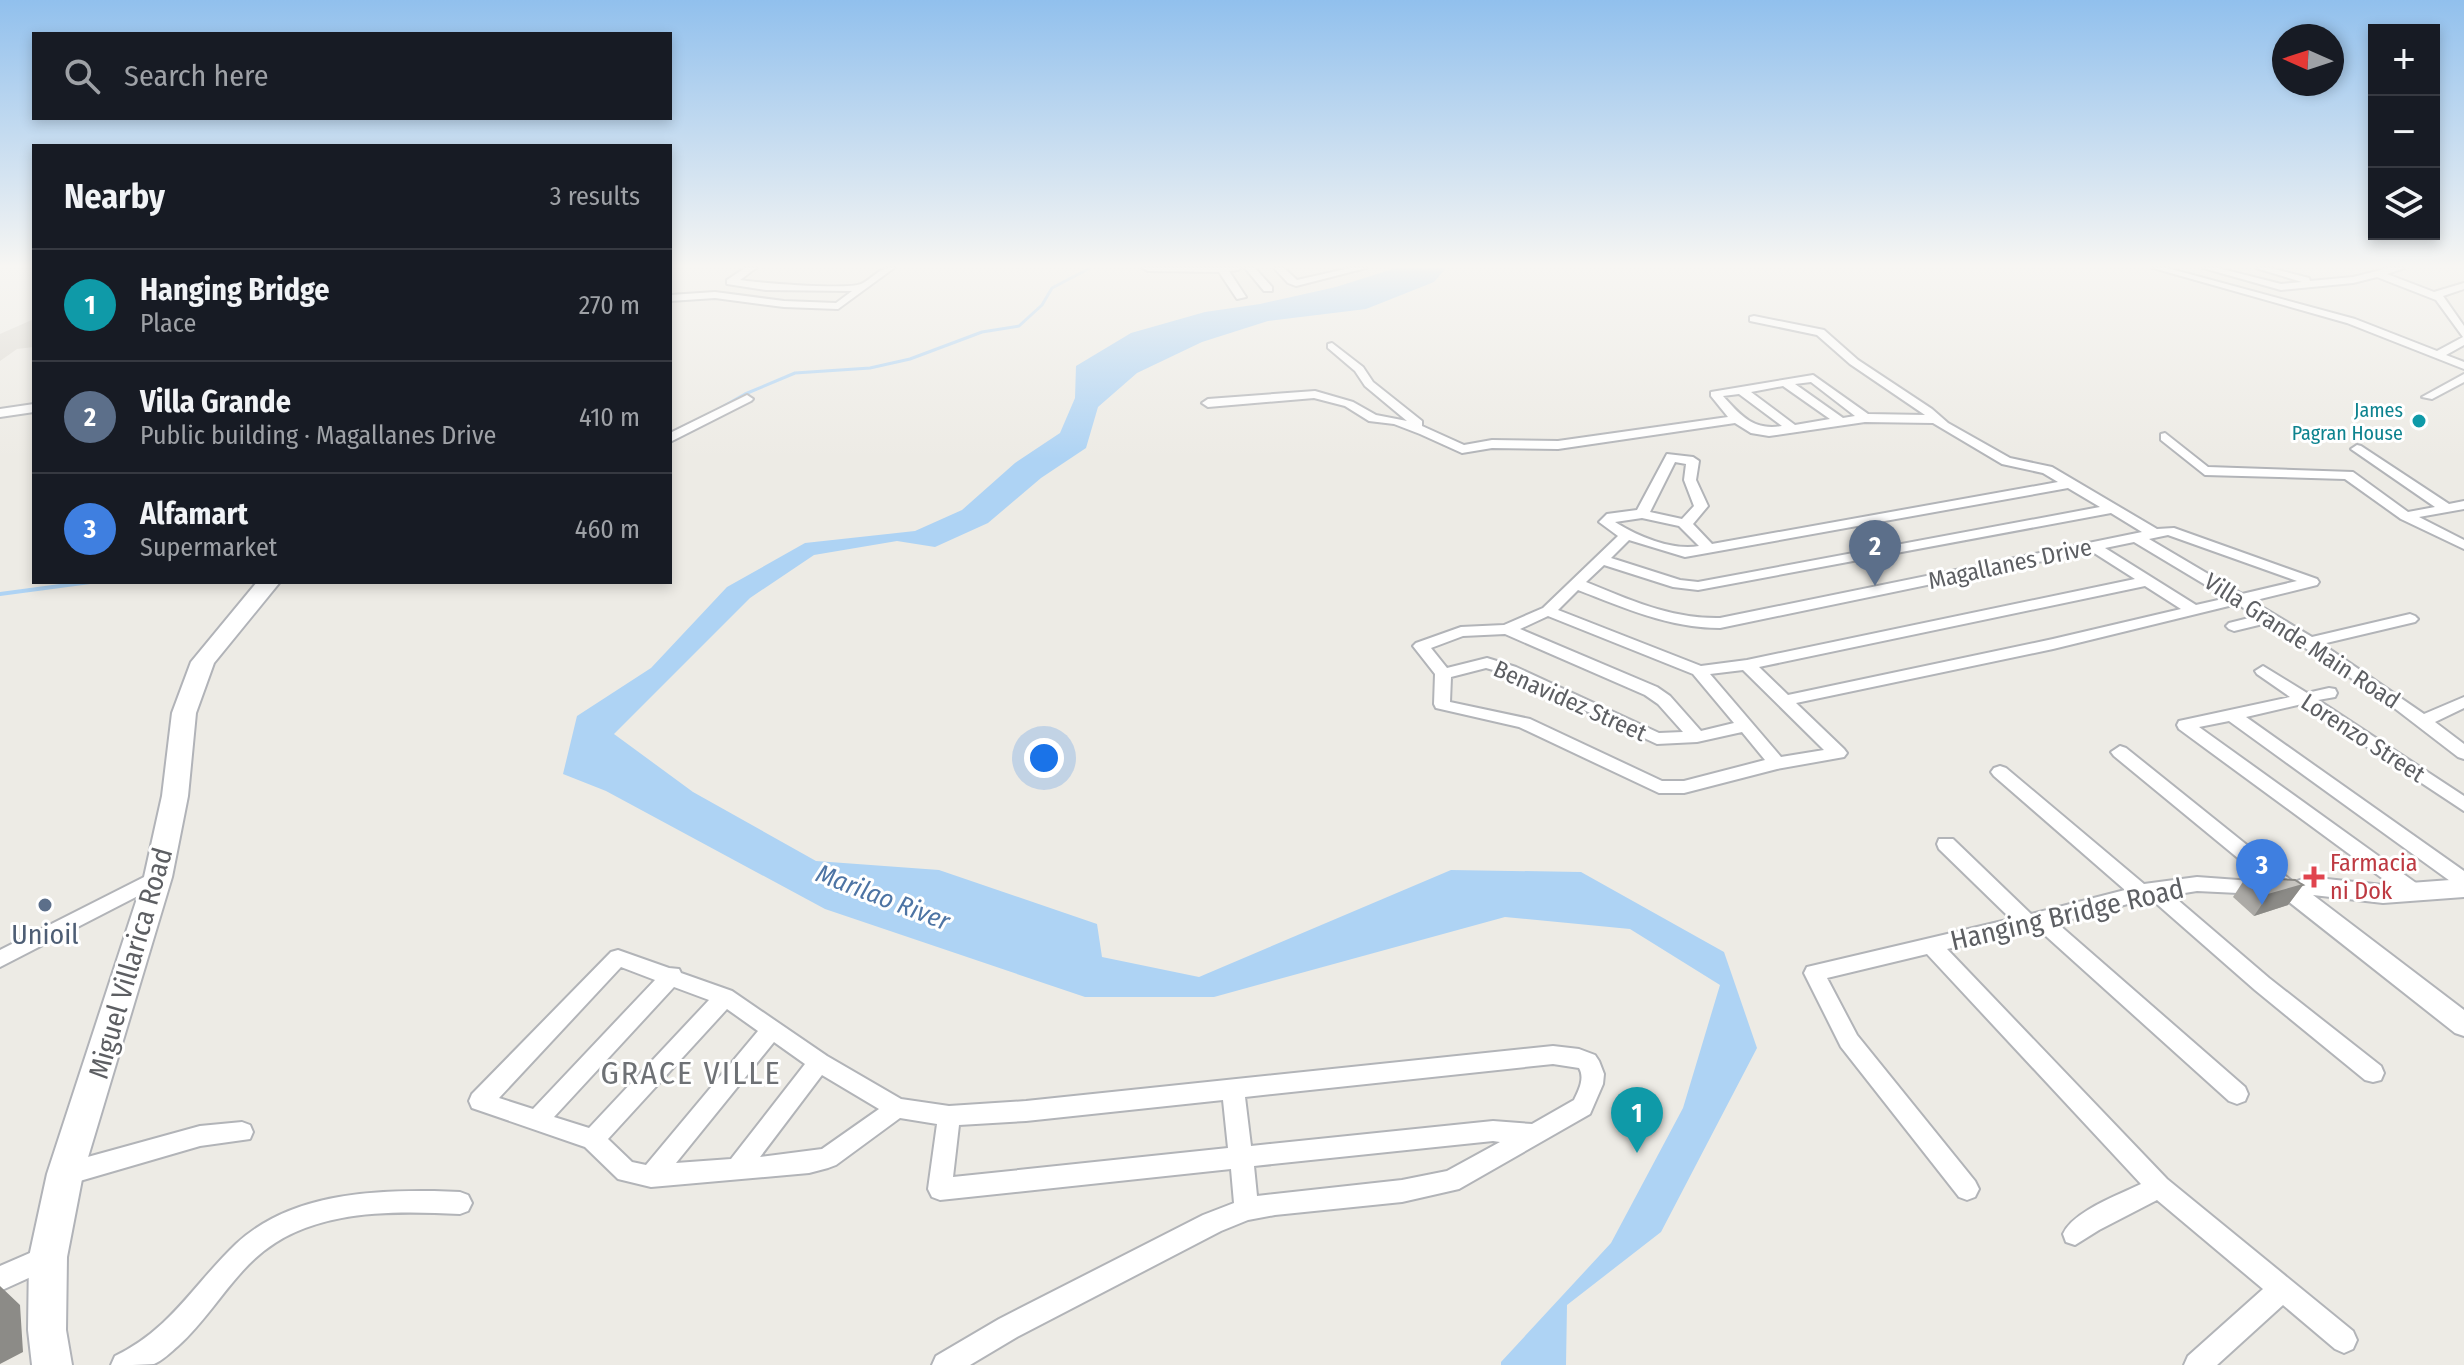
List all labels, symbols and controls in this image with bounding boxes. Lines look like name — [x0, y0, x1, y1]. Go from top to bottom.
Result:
north arrow — [2272, 24, 2344, 96]
map controls — [2368, 24, 2440, 240]
button: + — [2368, 24, 2440, 96]
search box — [32, 32, 672, 120]
icon: search — [60, 54, 104, 98]
text: Search here — [124, 58, 269, 94]
button: − — [2368, 96, 2440, 168]
button: layers — [2368, 168, 2440, 240]
text: Nearby — [64, 176, 165, 217]
text: 3 results — [550, 181, 640, 212]
text: Hanging Bridge — [140, 272, 330, 308]
text: 1 — [85, 290, 96, 321]
text: 270 m — [579, 290, 640, 321]
text: Place — [140, 308, 196, 339]
text: Villa Grande — [140, 384, 291, 420]
place label: James Pagran House — [2292, 398, 2403, 445]
text: 2 — [84, 402, 96, 433]
text: 410 m — [579, 402, 640, 433]
marker: James Pagran House — [2410, 412, 2428, 430]
text: Public building · Magallanes Drive — [140, 420, 496, 451]
text: Alfamart — [140, 496, 248, 532]
text: 3 — [84, 514, 96, 545]
text: 460 m — [575, 514, 640, 545]
pin: 2 — [1849, 520, 1901, 586]
text: Supermarket — [140, 532, 277, 563]
street label: Magallanes Drive — [1926, 533, 2094, 595]
street label: Villa Grande Main Road — [2199, 567, 2405, 715]
street label: Benavidez Street — [1489, 655, 1651, 747]
street label: Lorenzo Street — [2296, 688, 2430, 788]
your location — [1024, 738, 1064, 778]
pin: 3 — [2236, 839, 2288, 905]
street label: Miguel Villarica Road — [82, 844, 179, 1082]
place label: Farmacia ni Dok — [2330, 849, 2418, 905]
water label: Marilao River — [812, 858, 955, 937]
marker: Farmacia ni Dok — [2305, 868, 2323, 886]
street label: Hanging Bridge Road — [1947, 872, 2187, 957]
marker: Unioil — [36, 896, 54, 914]
place label: Unioil — [11, 918, 79, 951]
district label: GRACE VILLE — [600, 1054, 782, 1092]
pin: 1 — [1611, 1087, 1663, 1153]

